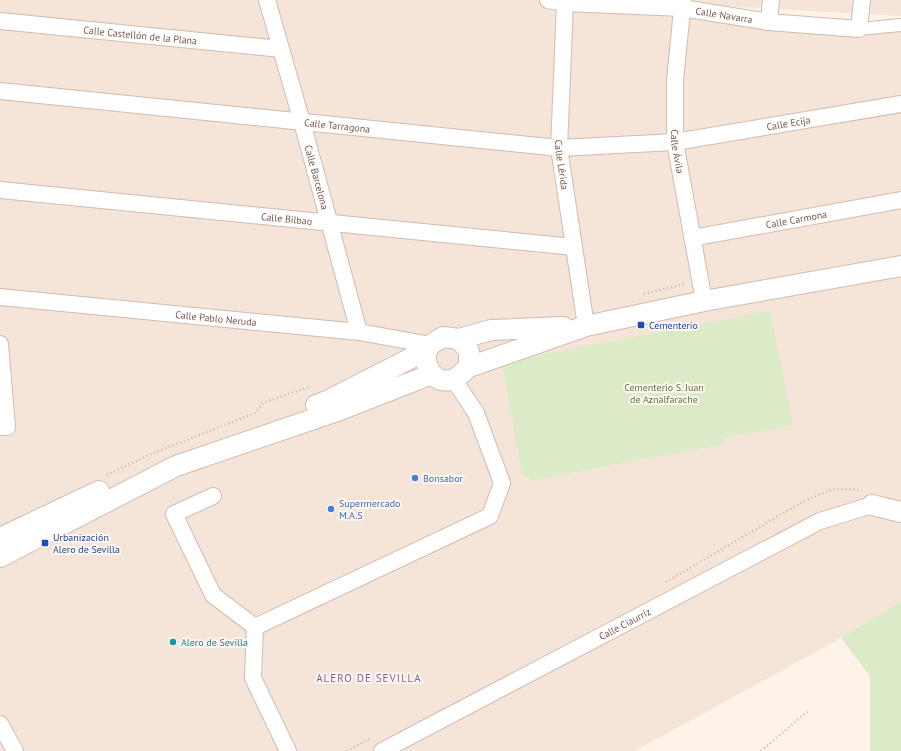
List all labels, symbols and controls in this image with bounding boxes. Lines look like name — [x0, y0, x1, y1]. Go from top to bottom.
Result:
street label: Calle Navarra — [695, 4, 753, 26]
street label: Calle Castellón de la Plana — [83, 23, 198, 47]
street label: Calle Ecija — [765, 113, 811, 133]
street label: Calle Tarragona — [304, 116, 371, 135]
street label: Calle Ávila — [669, 129, 687, 175]
street label: Calle Lérida — [552, 139, 572, 191]
street label: Calle Barcelona — [302, 143, 332, 211]
street label: Calle Carmona — [765, 207, 828, 231]
street label: Calle Bilbao — [260, 209, 313, 227]
street label: Calle Pablo Neruda — [175, 308, 257, 328]
place label: Cementerio — [649, 319, 698, 332]
marker: Cementerio — [636, 320, 646, 330]
park label: Cementerio S. Juan de Aznalfarache — [624, 381, 704, 406]
place label: Bonsabor — [423, 472, 464, 485]
marker: Bonsabor — [410, 473, 420, 483]
place label: Supermercado M.A.S — [339, 497, 400, 522]
marker: Supermercado M.A.S — [326, 504, 336, 514]
place label: Urbanización Alero de Sevilla — [53, 531, 120, 556]
marker: Urbanización Alero de Sevilla — [40, 538, 50, 548]
street label: Calle Ciaurriz — [596, 605, 653, 643]
place label: Alero de Sevilla — [181, 636, 248, 649]
marker: Alero de Sevilla — [168, 637, 178, 647]
district label: ALERO DE SEVILLA — [316, 671, 422, 685]

